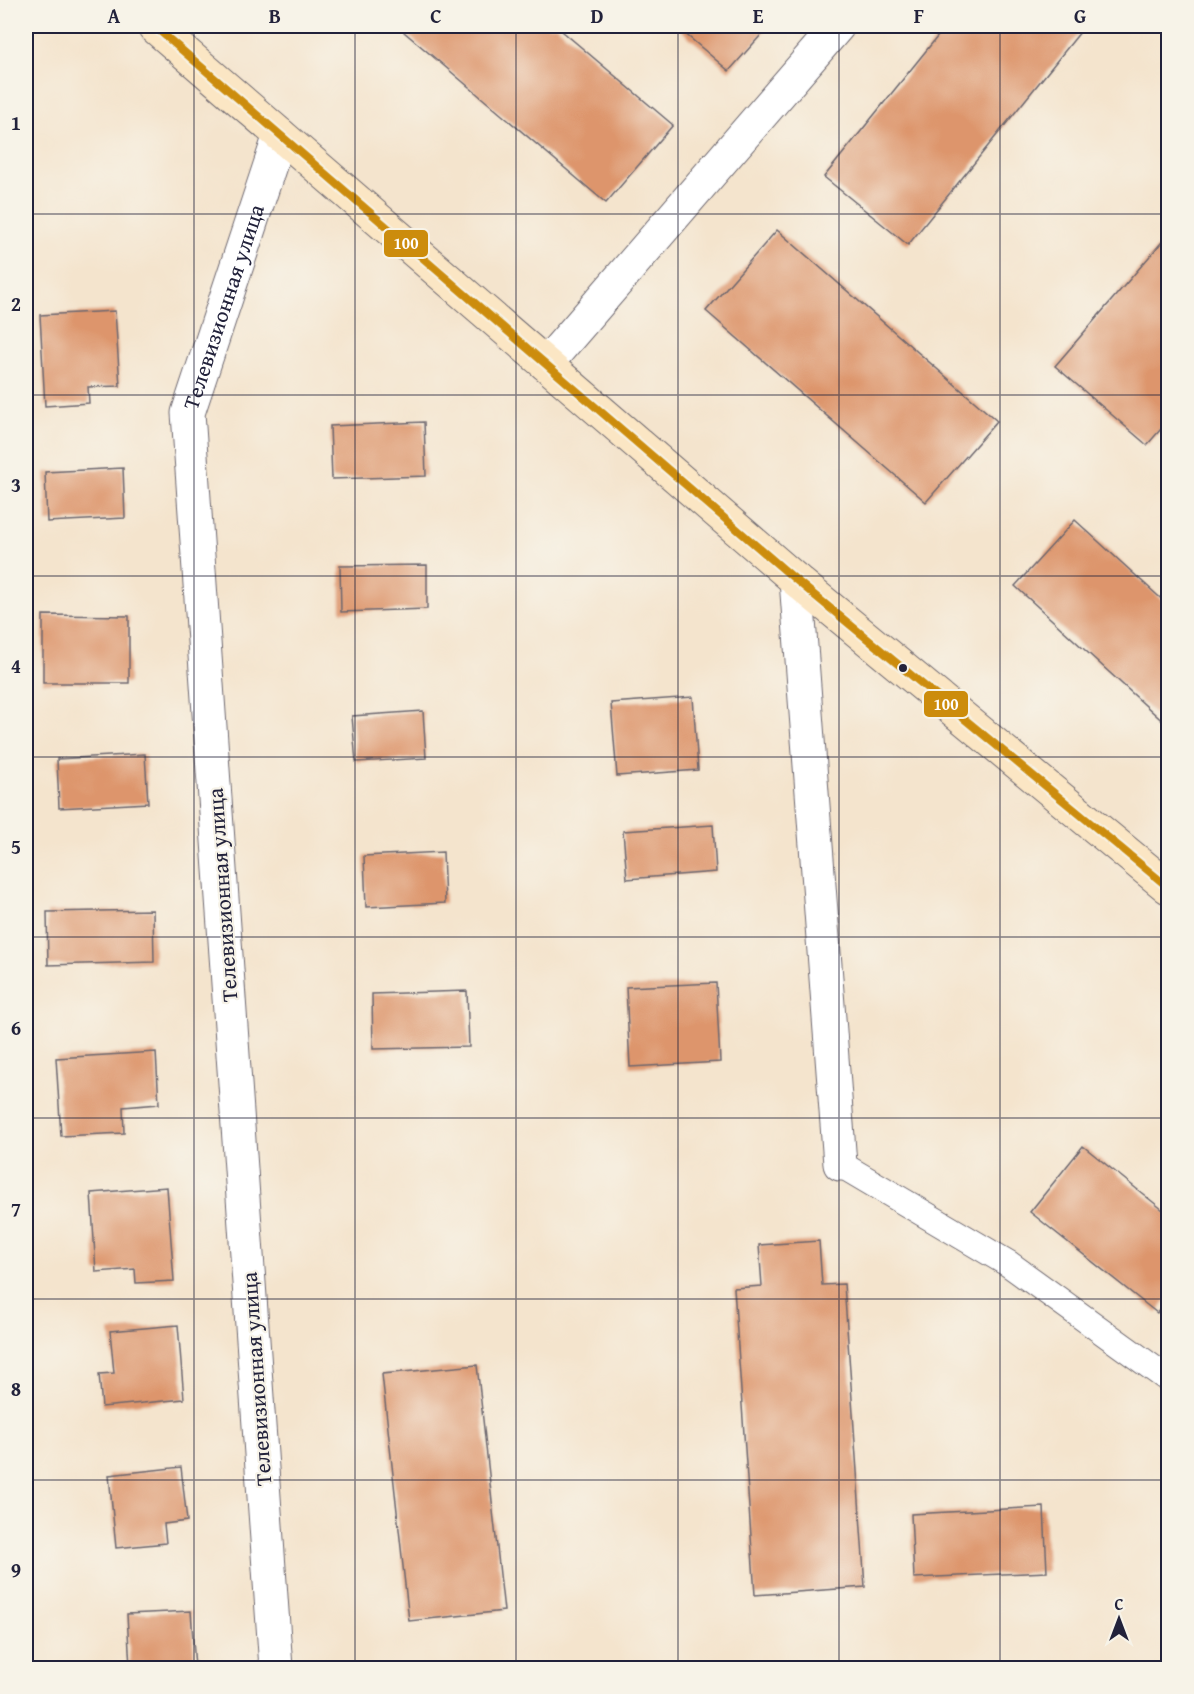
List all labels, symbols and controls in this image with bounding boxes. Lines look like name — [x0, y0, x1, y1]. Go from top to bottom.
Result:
text: A — [108, 1, 121, 30]
text: B — [269, 1, 281, 30]
text: C — [430, 1, 442, 30]
text: D — [590, 1, 604, 30]
text: E — [753, 1, 764, 30]
text: F — [914, 1, 924, 30]
text: G — [1074, 1, 1086, 30]
text: 1 — [11, 108, 21, 137]
street label: Телевизионная улица — [174, 200, 272, 413]
line badge: 100 — [383, 229, 429, 258]
text: 100 — [394, 231, 418, 255]
text: 2 — [11, 289, 21, 318]
text: 3 — [11, 470, 21, 499]
text: 4 — [11, 651, 21, 680]
unlabelled marker — [897, 662, 909, 674]
line badge: 100 — [923, 690, 969, 718]
text: 100 — [934, 692, 958, 716]
street label: Телевизионная улица — [199, 787, 245, 1003]
text: 5 — [11, 832, 21, 861]
text: 6 — [11, 1013, 21, 1042]
text: 7 — [11, 1194, 21, 1223]
street label: Телевизионная улица — [233, 1271, 279, 1487]
text: 8 — [11, 1374, 21, 1403]
text: 9 — [11, 1555, 21, 1584]
north arrow — [1089, 1589, 1149, 1649]
text: С — [1114, 1592, 1124, 1616]

